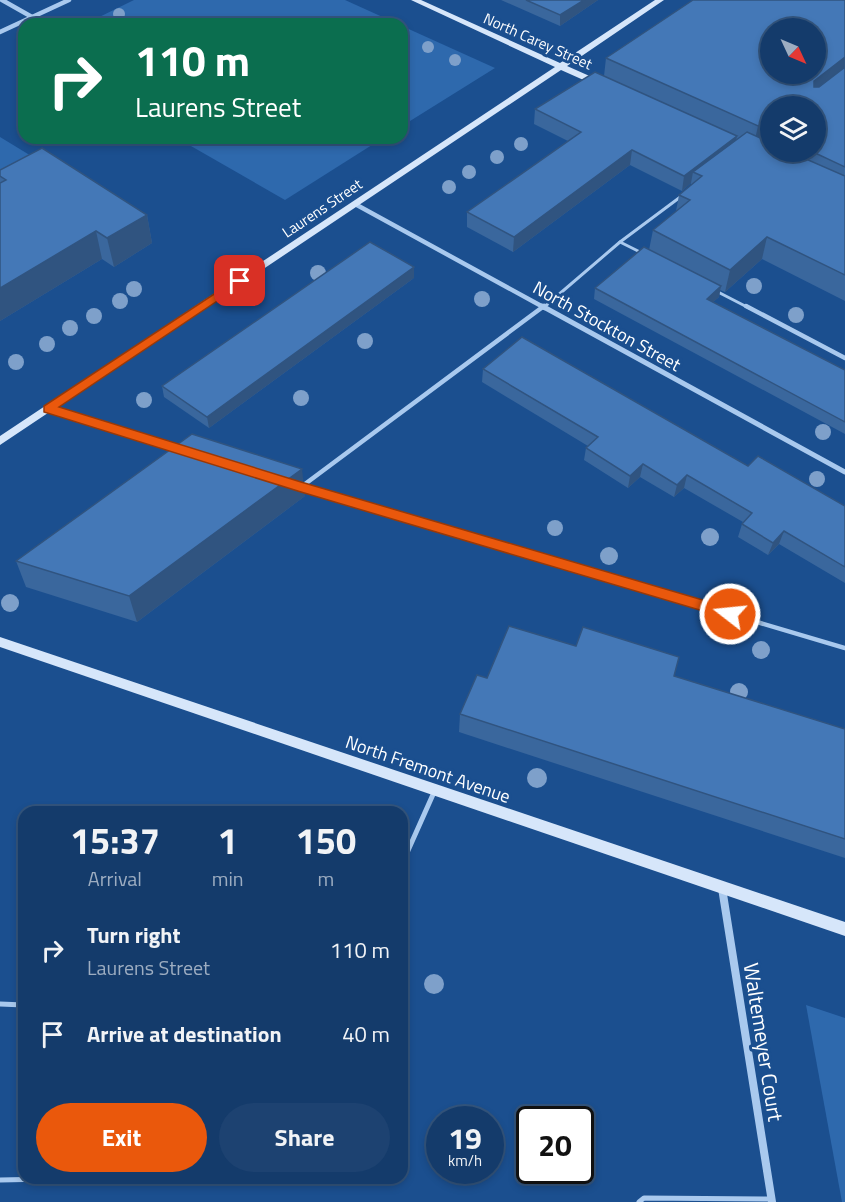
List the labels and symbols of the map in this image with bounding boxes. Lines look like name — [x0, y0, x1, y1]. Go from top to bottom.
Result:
street label: North Carey Street — [480, 7, 597, 76]
north arrow — [760, 18, 826, 84]
street label: Laurens Street — [277, 172, 367, 243]
pin — [214, 255, 265, 306]
street label: North Stockton Street — [528, 274, 687, 378]
position arrow — [698, 582, 762, 646]
street label: North Fremont Avenue — [342, 728, 514, 810]
street label: Waltemeyer Court — [736, 960, 792, 1124]
speed limit sign: 20 — [516, 1106, 594, 1184]

